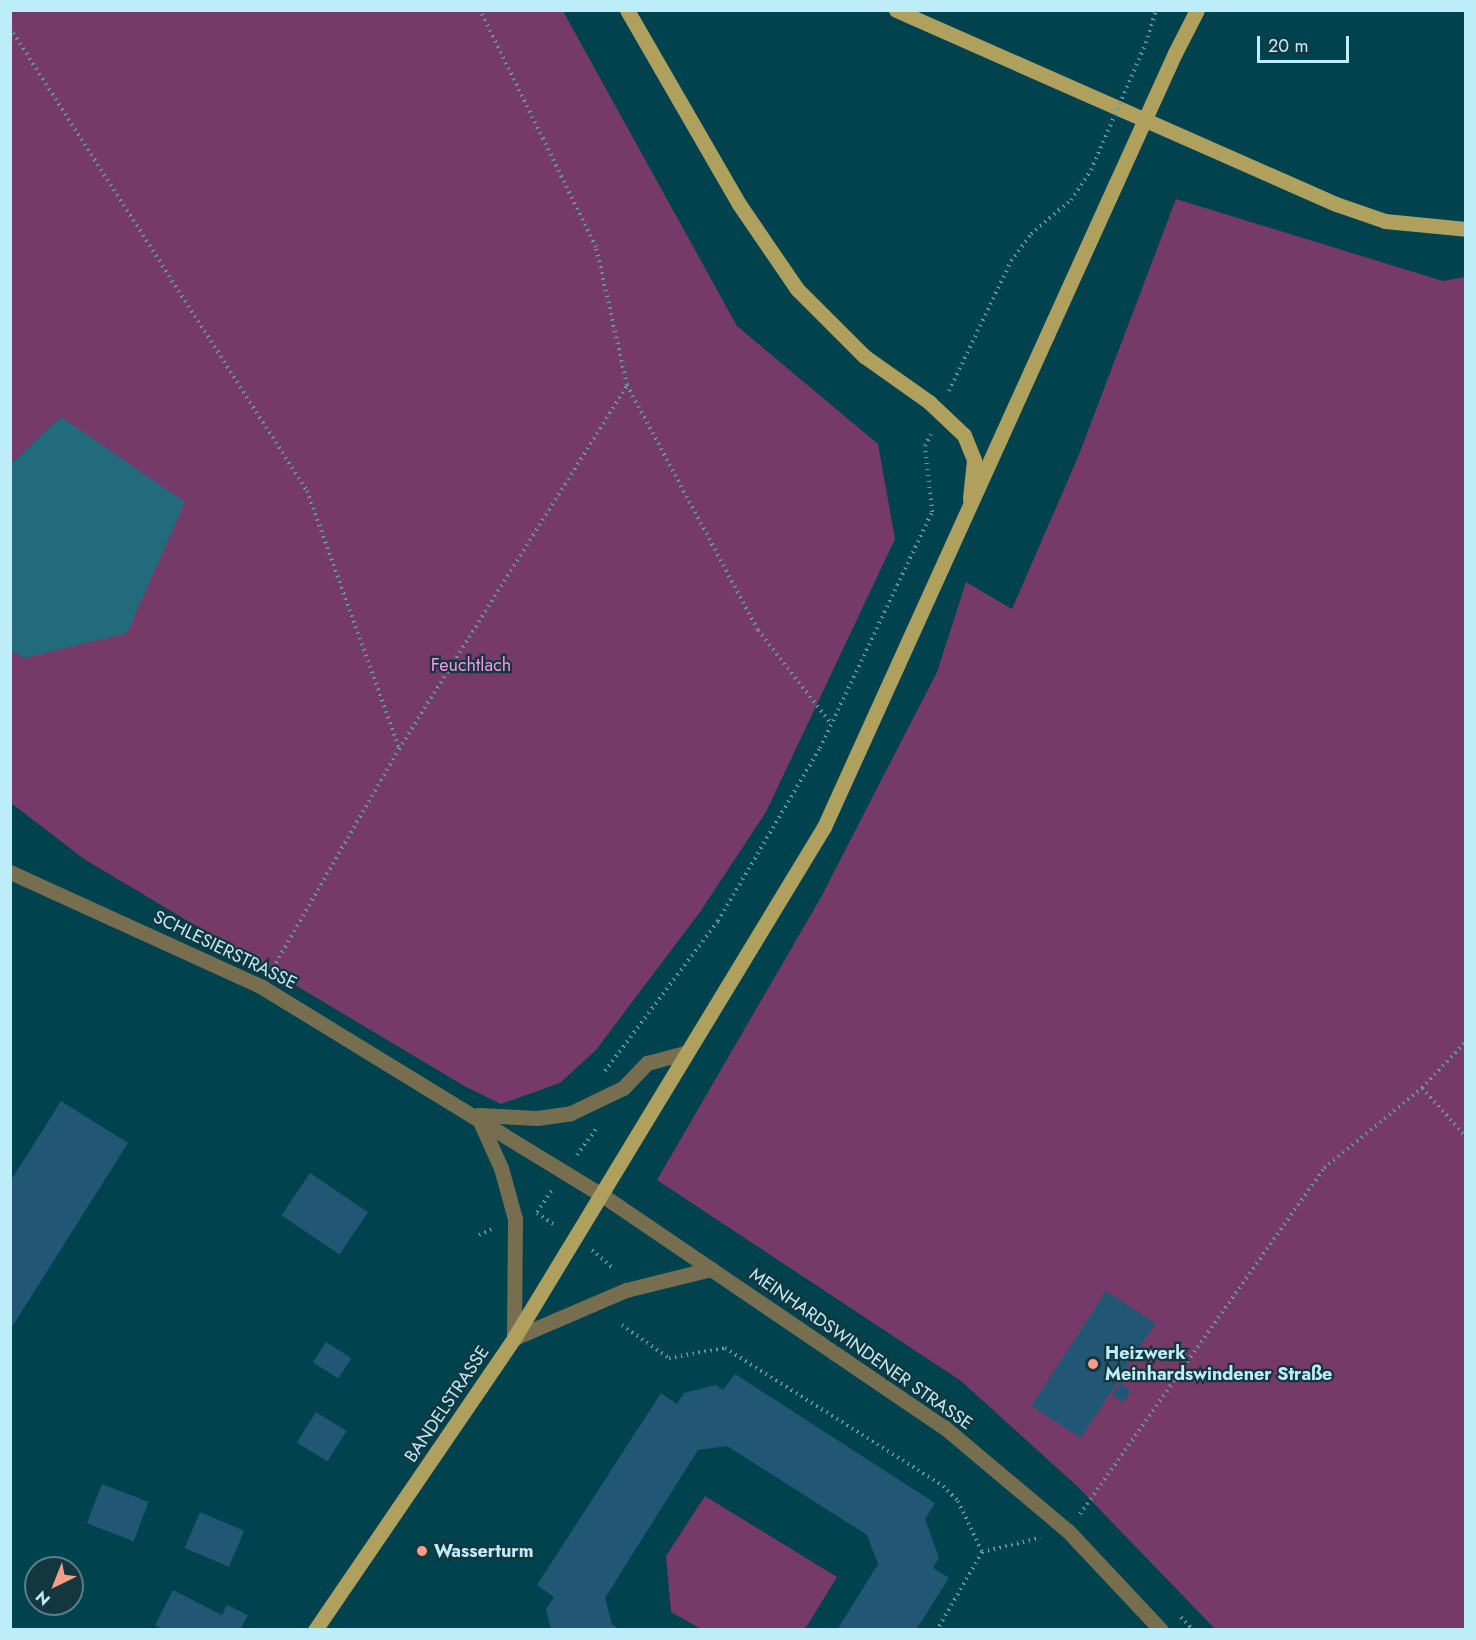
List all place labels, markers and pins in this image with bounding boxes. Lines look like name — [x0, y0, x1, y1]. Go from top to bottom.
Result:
place label: Heizwerk Meinhardswindener Straße — [1105, 1343, 1332, 1386]
marker: Heizwerk Meinhardswindener Straße — [1086, 1357, 1100, 1371]
place label: Wasserturm — [434, 1540, 533, 1562]
marker: Wasserturm — [415, 1544, 429, 1558]

